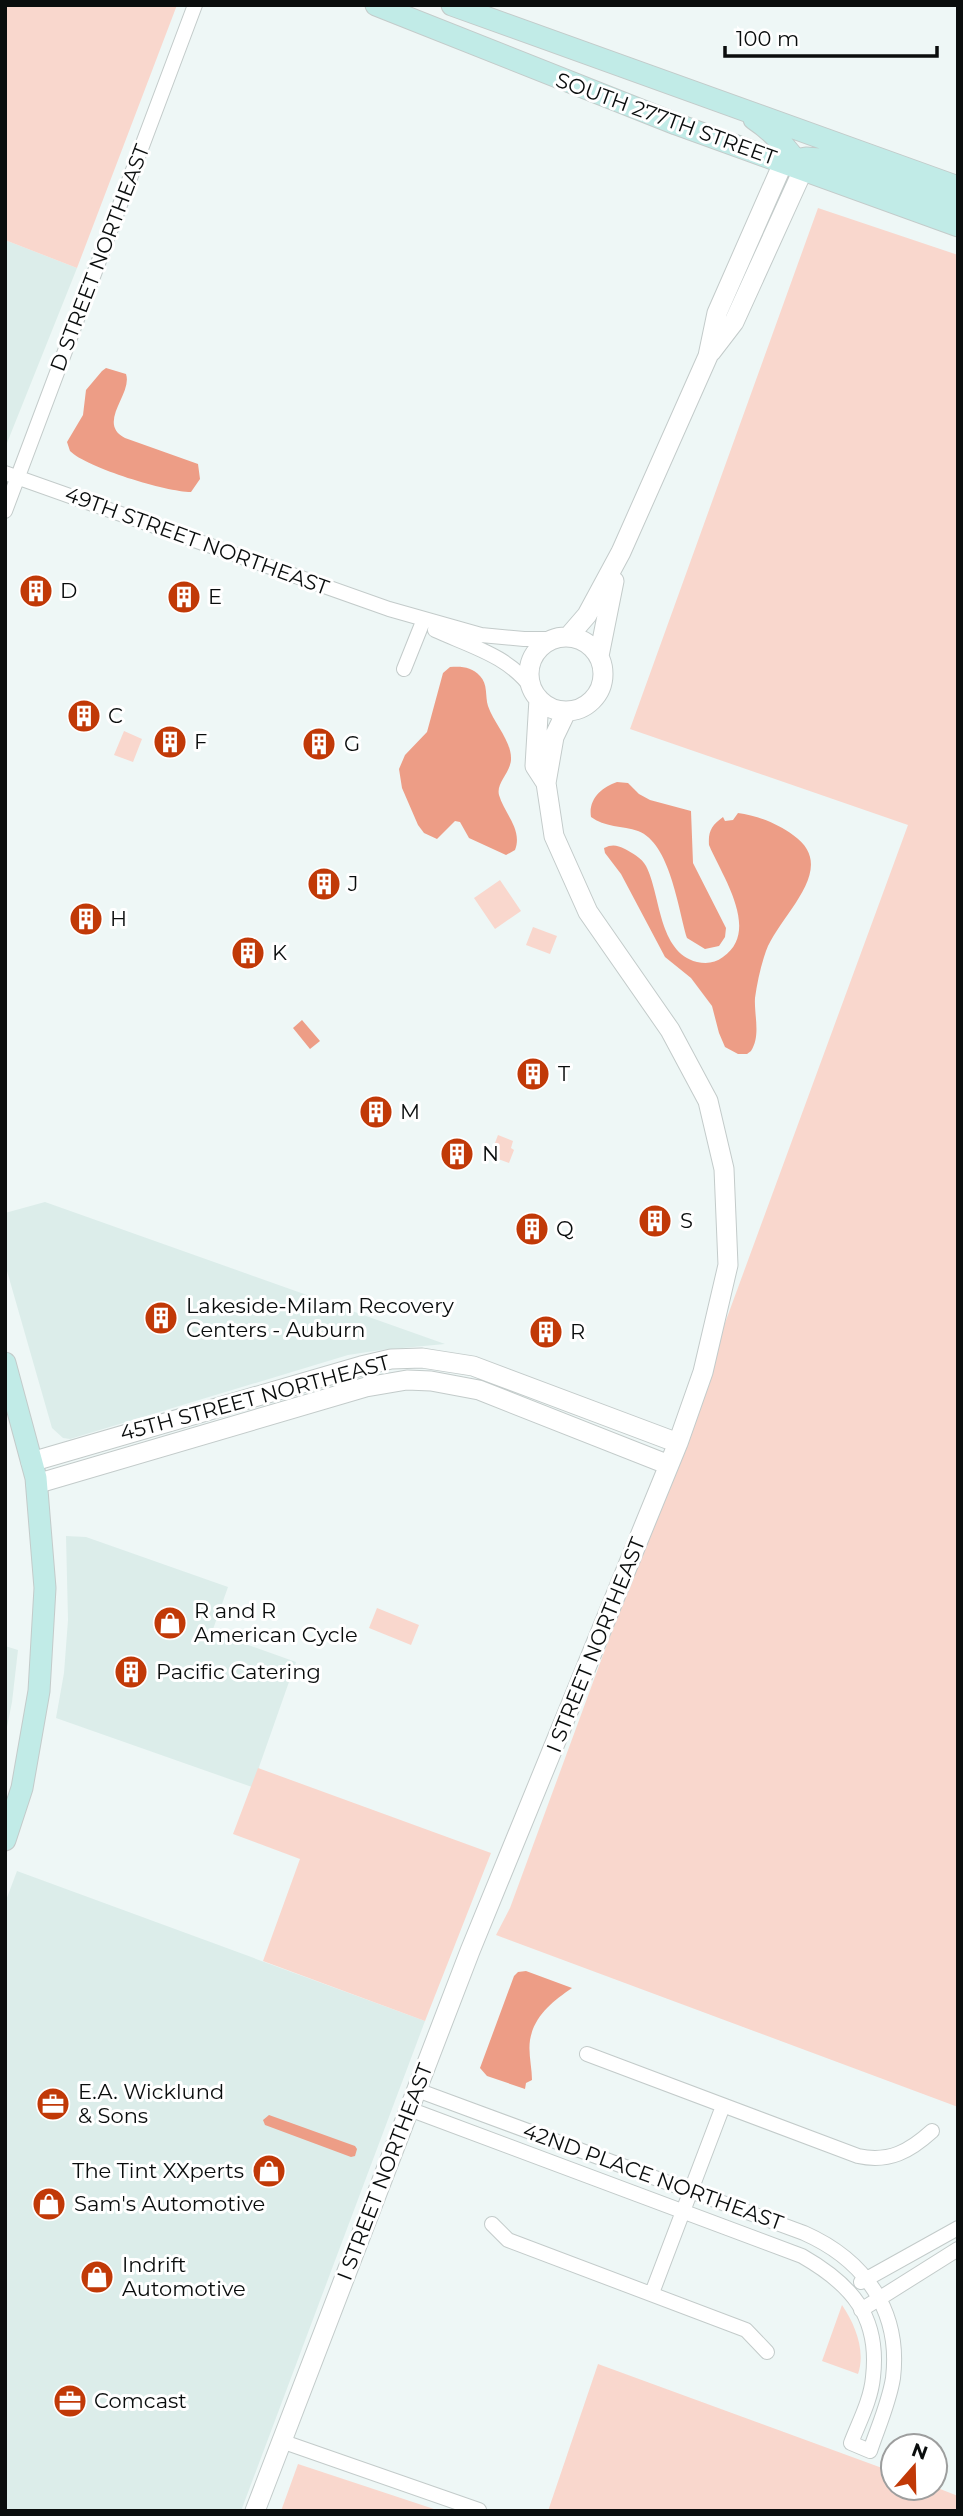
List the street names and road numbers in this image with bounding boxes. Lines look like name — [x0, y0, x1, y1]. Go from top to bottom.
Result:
street label: SOUTH 277TH STREET — [552, 67, 780, 170]
street label: D STREET NORTHEAST — [45, 141, 154, 375]
street label: 49TH STREET NORTHEAST — [62, 481, 332, 601]
street label: 45TH STREET NORTHEAST — [117, 1349, 393, 1446]
street label: I STREET NORTHEAST — [541, 1533, 650, 1756]
street label: I STREET NORTHEAST — [332, 2060, 437, 2284]
street label: 42ND PLACE NORTHEAST — [520, 2118, 787, 2235]

